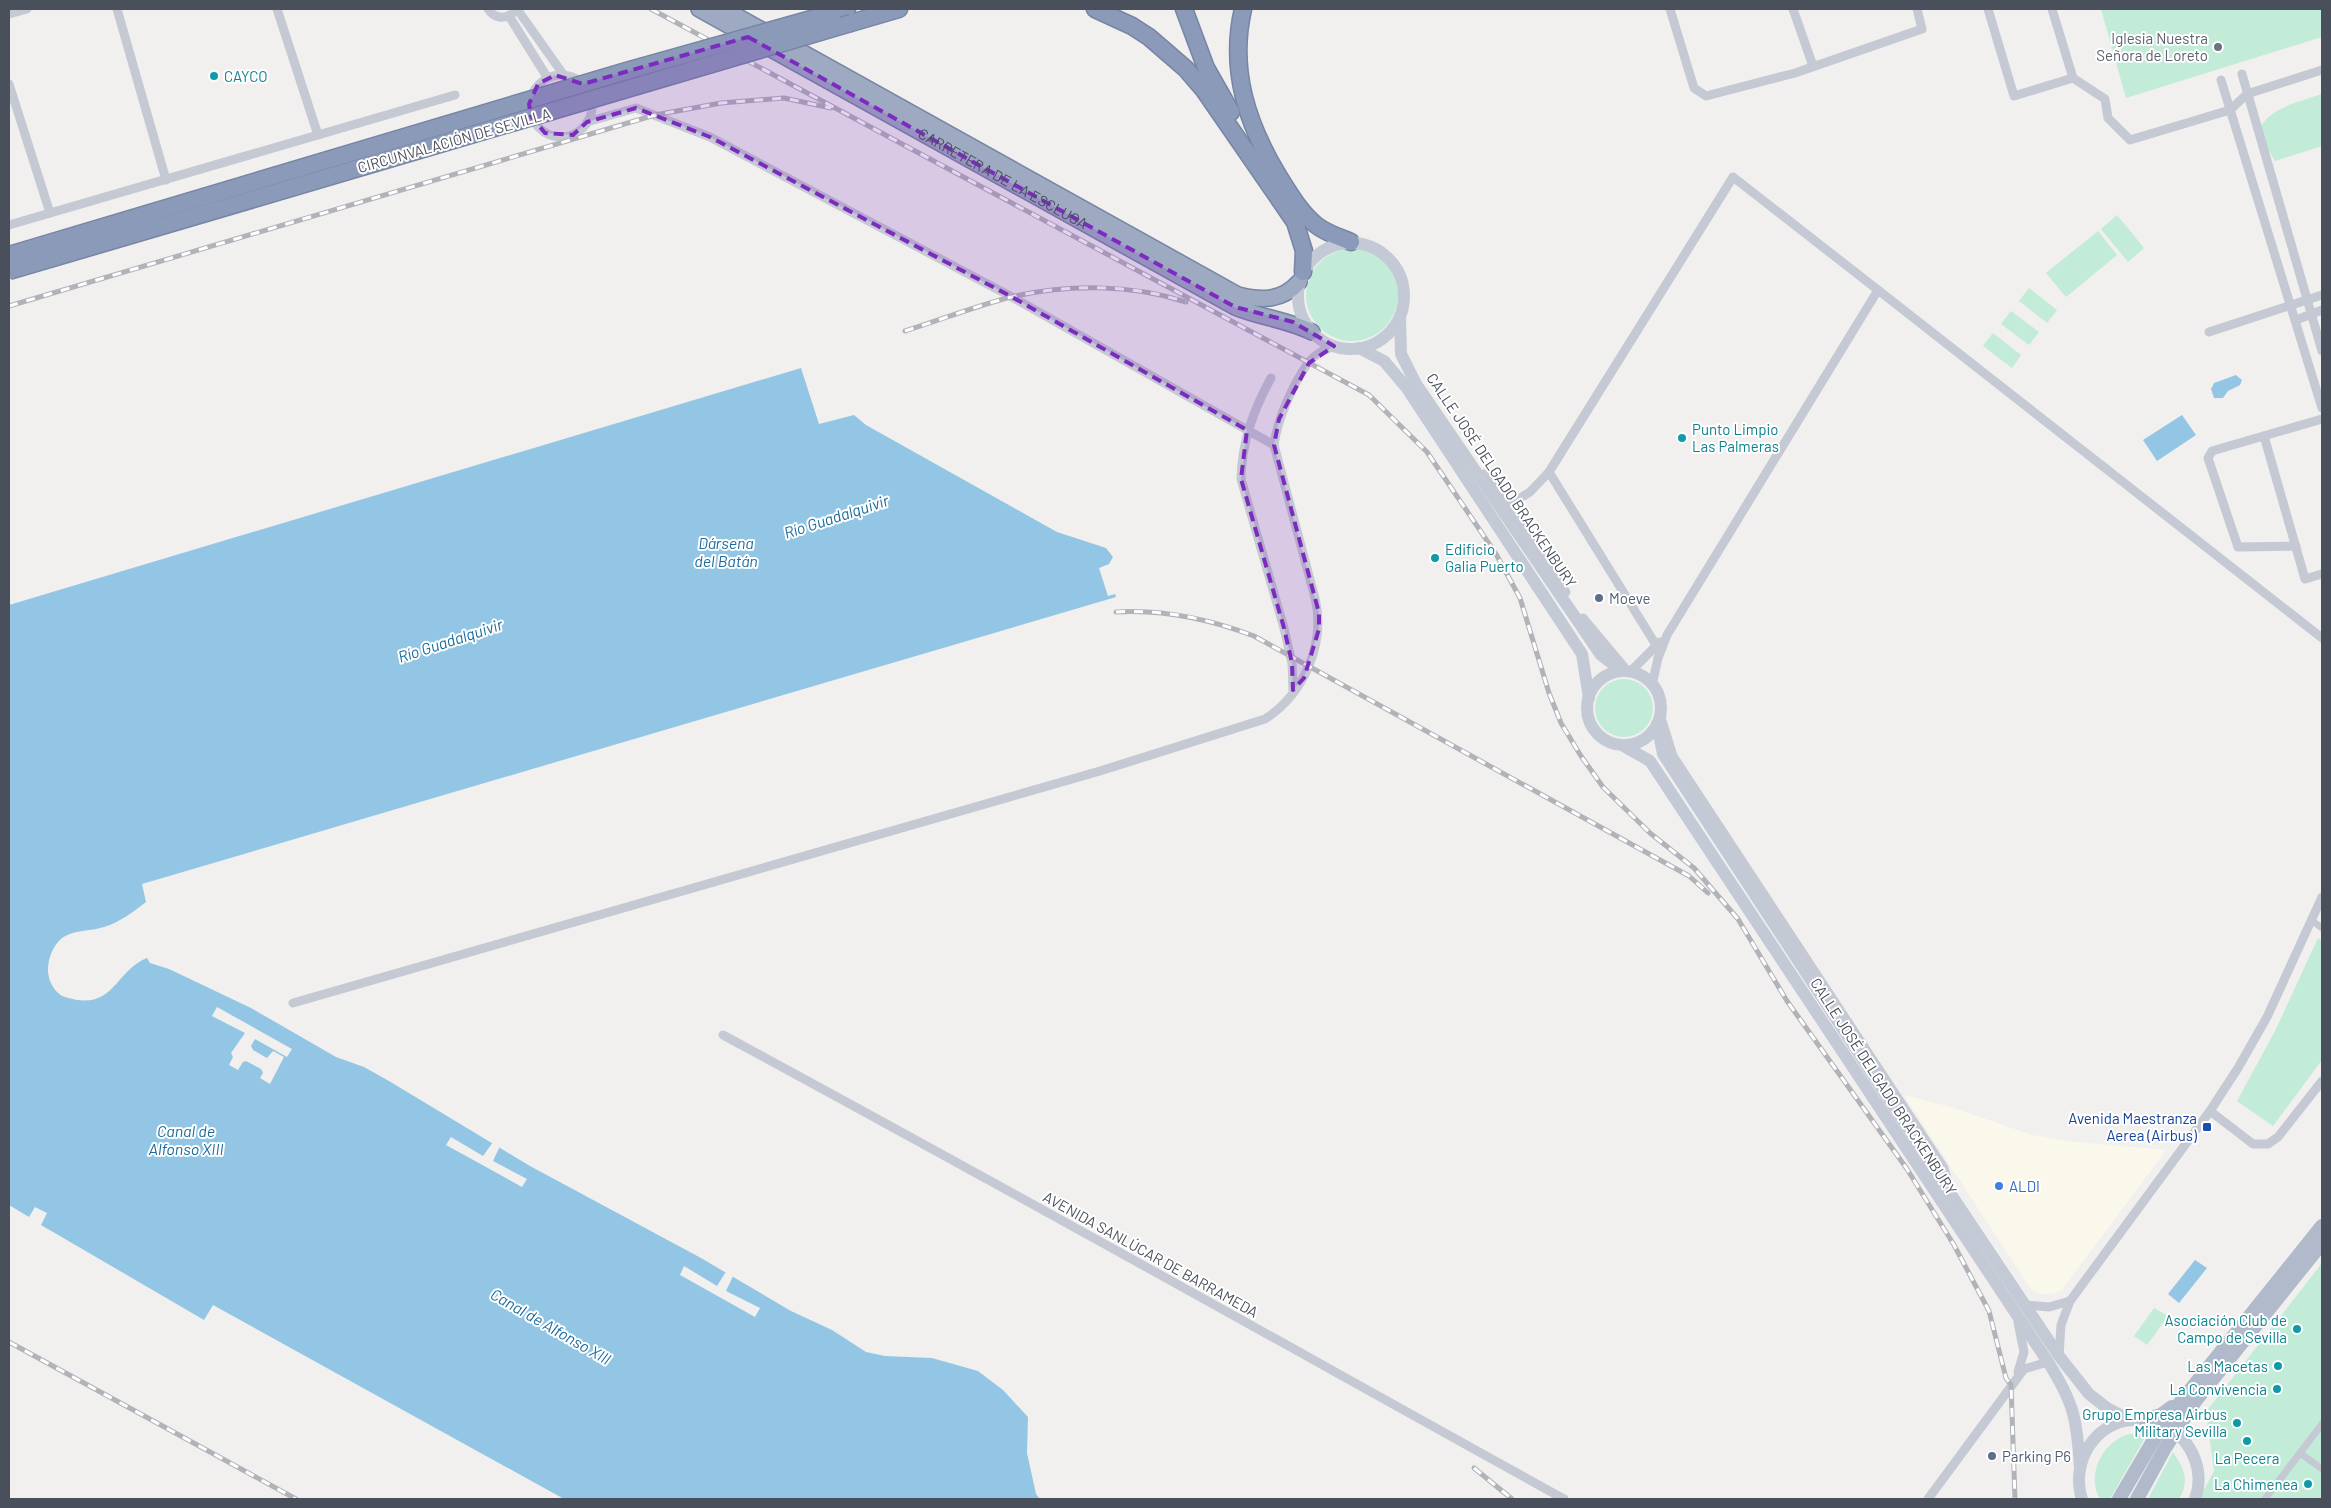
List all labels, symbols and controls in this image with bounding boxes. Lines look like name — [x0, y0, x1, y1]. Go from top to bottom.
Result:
place label: Iglesia Nuestra Señora de Loreto — [2096, 29, 2208, 64]
marker: Iglesia Nuestra Señora de Loreto — [2212, 41, 2224, 53]
place label: CAYCO — [224, 67, 268, 85]
marker: CAYCO — [208, 70, 220, 82]
street label: CIRCUNVALACIÓN DE SEVILLA — [355, 104, 553, 176]
street label: CARRETERA DE LA ESCLUSA — [915, 124, 1091, 232]
street label: CALLE JOSÉ DELGADO BRACKENBURY — [1423, 369, 1581, 591]
place label: Punto Limpio Las Palmeras — [1692, 420, 1779, 455]
marker: Punto Limpio Las Palmeras — [1676, 432, 1688, 444]
water label: Río Guadalquivir — [781, 490, 892, 542]
water label: Dársena del Batán — [694, 533, 758, 570]
place label: Edificio Galia Puerto — [1445, 540, 1524, 575]
marker: Edificio Galia Puerto — [1429, 552, 1441, 564]
place label: Moeve — [1609, 589, 1651, 607]
marker: Moeve — [1593, 592, 1605, 604]
water label: Río Guadalquivir — [395, 614, 506, 666]
street label: CALLE JOSÉ DELGADO BRACKENBURY — [1807, 974, 1961, 1198]
place label: Avenida Maestranza Aerea (Airbus) — [2068, 1109, 2197, 1144]
water label: Canal de Alfonso XIII — [149, 1121, 223, 1158]
marker: Avenida Maestranza Aerea (Airbus) — [2201, 1121, 2213, 1133]
place label: ALDI — [2009, 1177, 2040, 1195]
marker: ALDI — [1993, 1180, 2005, 1192]
street label: AVENIDA SANLÚCAR DE BARRAMEDA — [1040, 1187, 1262, 1321]
water label: Canal de Alfonso XIII — [487, 1284, 615, 1368]
place label: Asociación Club de Campo de Sevilla — [2164, 1311, 2287, 1346]
marker: Asociación Club de Campo de Sevilla — [2291, 1323, 2303, 1335]
place label: Las Macetas — [2187, 1357, 2268, 1375]
marker: Las Macetas — [2272, 1360, 2284, 1372]
place label: La Convivencia — [2170, 1380, 2267, 1398]
marker: La Convivencia — [2271, 1383, 2283, 1395]
place label: Grupo Empresa Airbus Military Sevilla — [2082, 1405, 2227, 1440]
marker: Grupo Empresa Airbus Military Sevilla — [2231, 1417, 2243, 1429]
marker: La Pecera — [2241, 1435, 2253, 1447]
place label: Parking P6 — [2002, 1447, 2071, 1465]
place label: La Pecera — [2215, 1449, 2279, 1467]
marker: Parking P6 — [1986, 1450, 1998, 1462]
place label: La Chimenea — [2214, 1475, 2298, 1493]
marker: La Chimenea — [2302, 1478, 2314, 1490]

